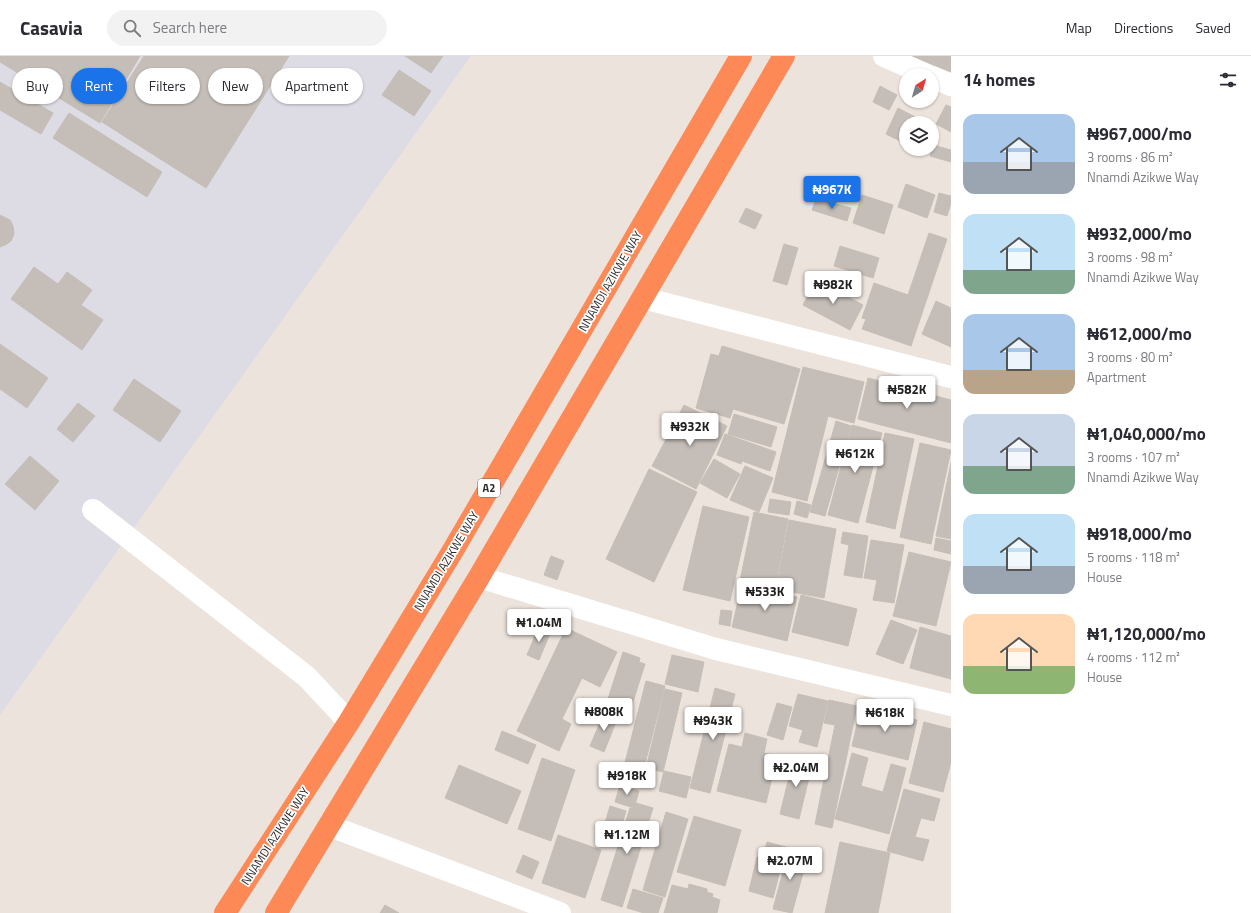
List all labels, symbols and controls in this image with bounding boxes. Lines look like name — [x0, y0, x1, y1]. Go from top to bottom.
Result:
search box — [107, 10, 387, 46]
text: Casavia — [20, 13, 83, 42]
text: Search here — [153, 16, 227, 39]
icon: search — [121, 17, 143, 39]
text: Map — [1066, 17, 1092, 38]
text: Directions — [1114, 17, 1173, 38]
text: Saved — [1195, 17, 1231, 38]
text: 14 homes — [963, 67, 1035, 93]
chip: Buy — [12, 68, 63, 104]
chip: Rent — [71, 68, 127, 104]
chip: Filters — [135, 68, 200, 104]
chip: New — [208, 68, 263, 104]
chip: Apartment — [271, 68, 363, 104]
north arrow — [899, 68, 939, 108]
map controls — [899, 68, 939, 156]
icon: filters — [1217, 69, 1239, 91]
button: layers — [899, 116, 939, 156]
text: ₦967,000/mo — [1087, 121, 1192, 147]
icon: home — [995, 130, 1043, 178]
text: 3 rooms · 86 m² — [1087, 147, 1173, 167]
text: Nnamdi Azikwe Way — [1087, 167, 1199, 187]
pin: ₦967K — [804, 176, 860, 210]
text: ₦967K — [813, 179, 851, 199]
text: ₦932,000/mo — [1087, 221, 1192, 247]
street label: NNAMDI AZIKWE WAY — [573, 227, 647, 335]
icon: home — [995, 230, 1043, 278]
text: 3 rooms · 98 m² — [1087, 247, 1173, 267]
text: Nnamdi Azikwe Way — [1087, 267, 1199, 287]
pin: ₦982K — [805, 271, 861, 305]
text: ₦982K — [814, 274, 852, 294]
text: ₦612,000/mo — [1087, 321, 1192, 347]
icon: home — [995, 330, 1043, 378]
text: 3 rooms · 80 m² — [1087, 347, 1173, 367]
text: Apartment — [1087, 367, 1146, 387]
pin: ₦582K — [879, 376, 935, 410]
text: ₦582K — [888, 379, 926, 399]
pin: ₦932K — [662, 413, 718, 447]
text: ₦932K — [671, 416, 709, 436]
text: ₦1,040,000/mo — [1087, 421, 1206, 447]
icon: home — [995, 430, 1043, 478]
pin: ₦612K — [827, 440, 883, 474]
text: ₦612K — [836, 443, 874, 463]
text: 3 rooms · 107 m² — [1087, 447, 1180, 467]
text: Nnamdi Azikwe Way — [1087, 467, 1199, 487]
road number: A2 — [478, 479, 500, 497]
street label: NNAMDI AZIKWE WAY — [409, 507, 484, 615]
text: ₦918,000/mo — [1087, 521, 1192, 547]
icon: home — [995, 530, 1043, 578]
text: 5 rooms · 118 m² — [1087, 547, 1180, 567]
text: House — [1087, 567, 1122, 587]
pin: ₦533K — [737, 578, 793, 612]
text: ₦533K — [746, 581, 784, 601]
pin: ₦1.04M — [506, 609, 572, 643]
text: ₦1.04M — [516, 612, 562, 632]
text: ₦1,120,000/mo — [1087, 621, 1206, 647]
icon: home — [995, 630, 1043, 678]
text: 4 rooms · 112 m² — [1087, 647, 1180, 667]
text: House — [1087, 667, 1122, 687]
pin: ₦808K — [576, 698, 632, 732]
pin: ₦618K — [857, 699, 913, 733]
text: ₦808K — [585, 701, 623, 721]
text: ₦618K — [866, 702, 904, 722]
pin: ₦943K — [685, 707, 741, 741]
text: ₦943K — [694, 710, 732, 730]
pin: ₦2.04M — [763, 754, 829, 788]
text: ₦2.04M — [773, 757, 819, 777]
pin: ₦918K — [599, 762, 655, 796]
text: ₦918K — [608, 765, 646, 785]
street label: NNAMDI AZIKWE WAY — [236, 783, 314, 889]
pin: ₦1.12M — [594, 821, 660, 855]
text: ₦1.12M — [604, 824, 650, 844]
pin: ₦2.07M — [757, 847, 823, 881]
text: ₦2.07M — [767, 850, 813, 870]

